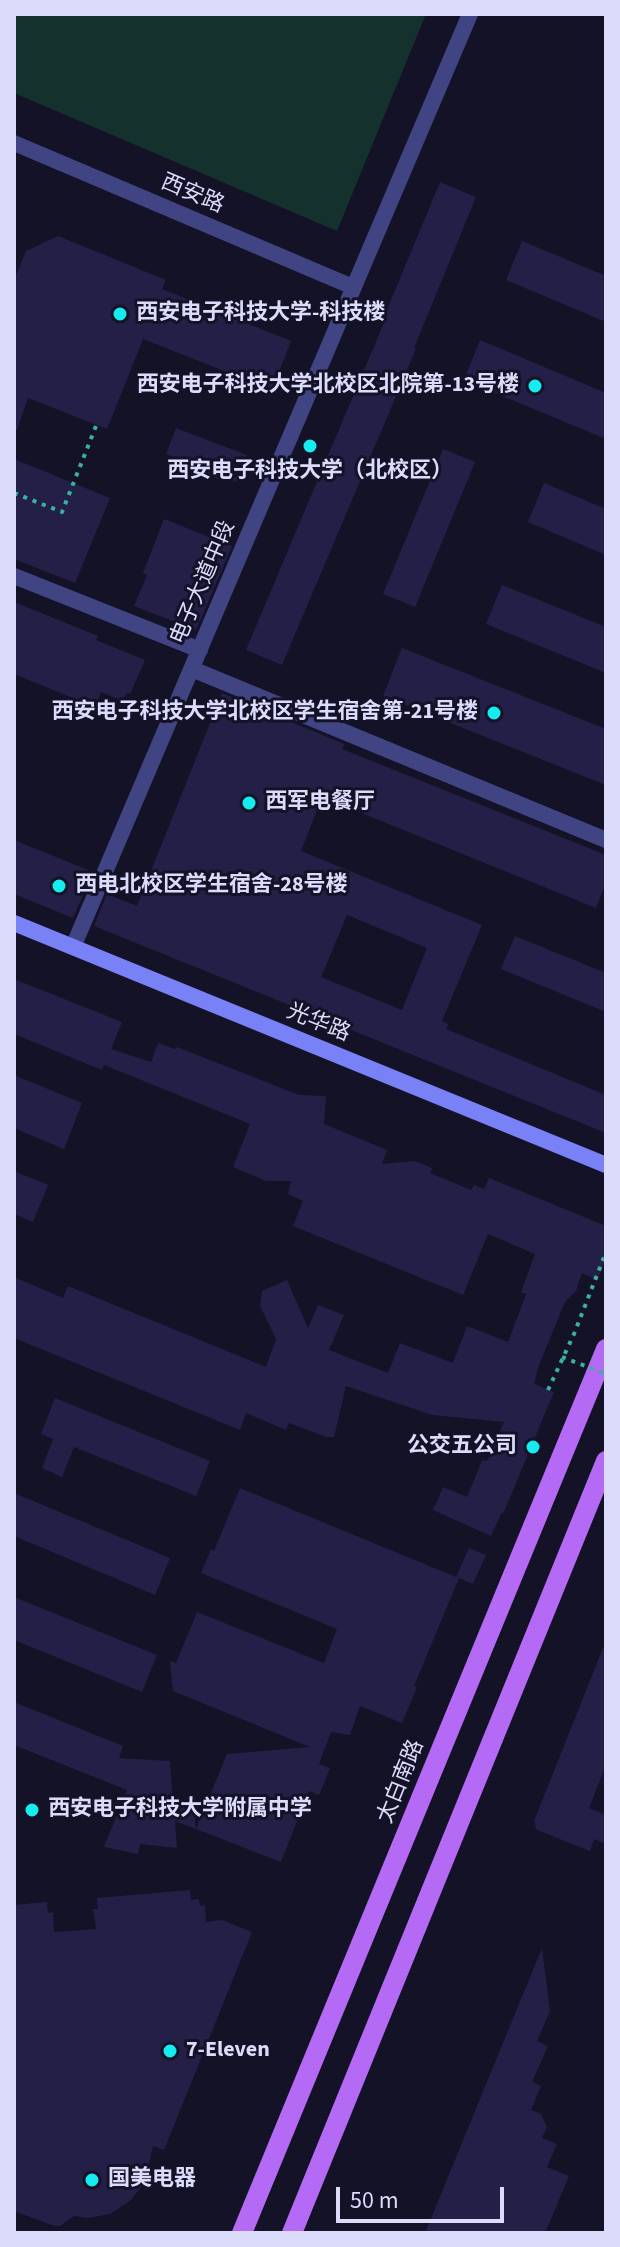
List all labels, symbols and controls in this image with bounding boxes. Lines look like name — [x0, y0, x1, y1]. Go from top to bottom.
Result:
street label: 西安路 — [156, 170, 228, 220]
place label: 西安电子科技大学-科技楼 — [136, 301, 385, 327]
marker: 西安电子科技大学-科技楼 — [111, 305, 129, 323]
place label: 西安电子科技大学北校区北院第-13号楼 — [136, 373, 519, 399]
marker: 西安电子科技大学北校区北院第-13号楼 — [526, 377, 544, 395]
marker: 西安电子科技大学（北校区） — [301, 437, 319, 455]
place label: 西安电子科技大学（北校区） — [167, 459, 453, 485]
street label: 电子大道中段 — [166, 517, 242, 649]
place label: 西安电子科技大学北校区学生宿舍第-21号楼 — [51, 700, 478, 726]
marker: 西安电子科技大学北校区学生宿舍第-21号楼 — [485, 704, 503, 722]
place label: 西军电餐厅 — [265, 790, 375, 816]
marker: 西军电餐厅 — [240, 794, 258, 812]
place label: 西电北校区学生宿舍-28号楼 — [75, 873, 348, 899]
marker: 西电北校区学生宿舍-28号楼 — [50, 877, 68, 895]
street label: 光华路 — [282, 999, 354, 1049]
place label: 公交五公司 — [407, 1434, 517, 1460]
marker: 公交五公司 — [524, 1438, 542, 1456]
street label: 太白南路 — [373, 1736, 431, 1828]
place label: 西安电子科技大学附属中学 — [48, 1797, 312, 1823]
marker: 西安电子科技大学附属中学 — [23, 1801, 41, 1819]
place label: 7-Eleven — [186, 2038, 270, 2064]
marker: 7-Eleven — [161, 2042, 179, 2060]
place label: 国美电器 — [108, 2167, 196, 2193]
marker: 国美电器 — [83, 2171, 101, 2189]
scale bar — [340, 2171, 508, 2221]
text: 50 m — [350, 2183, 399, 2218]

